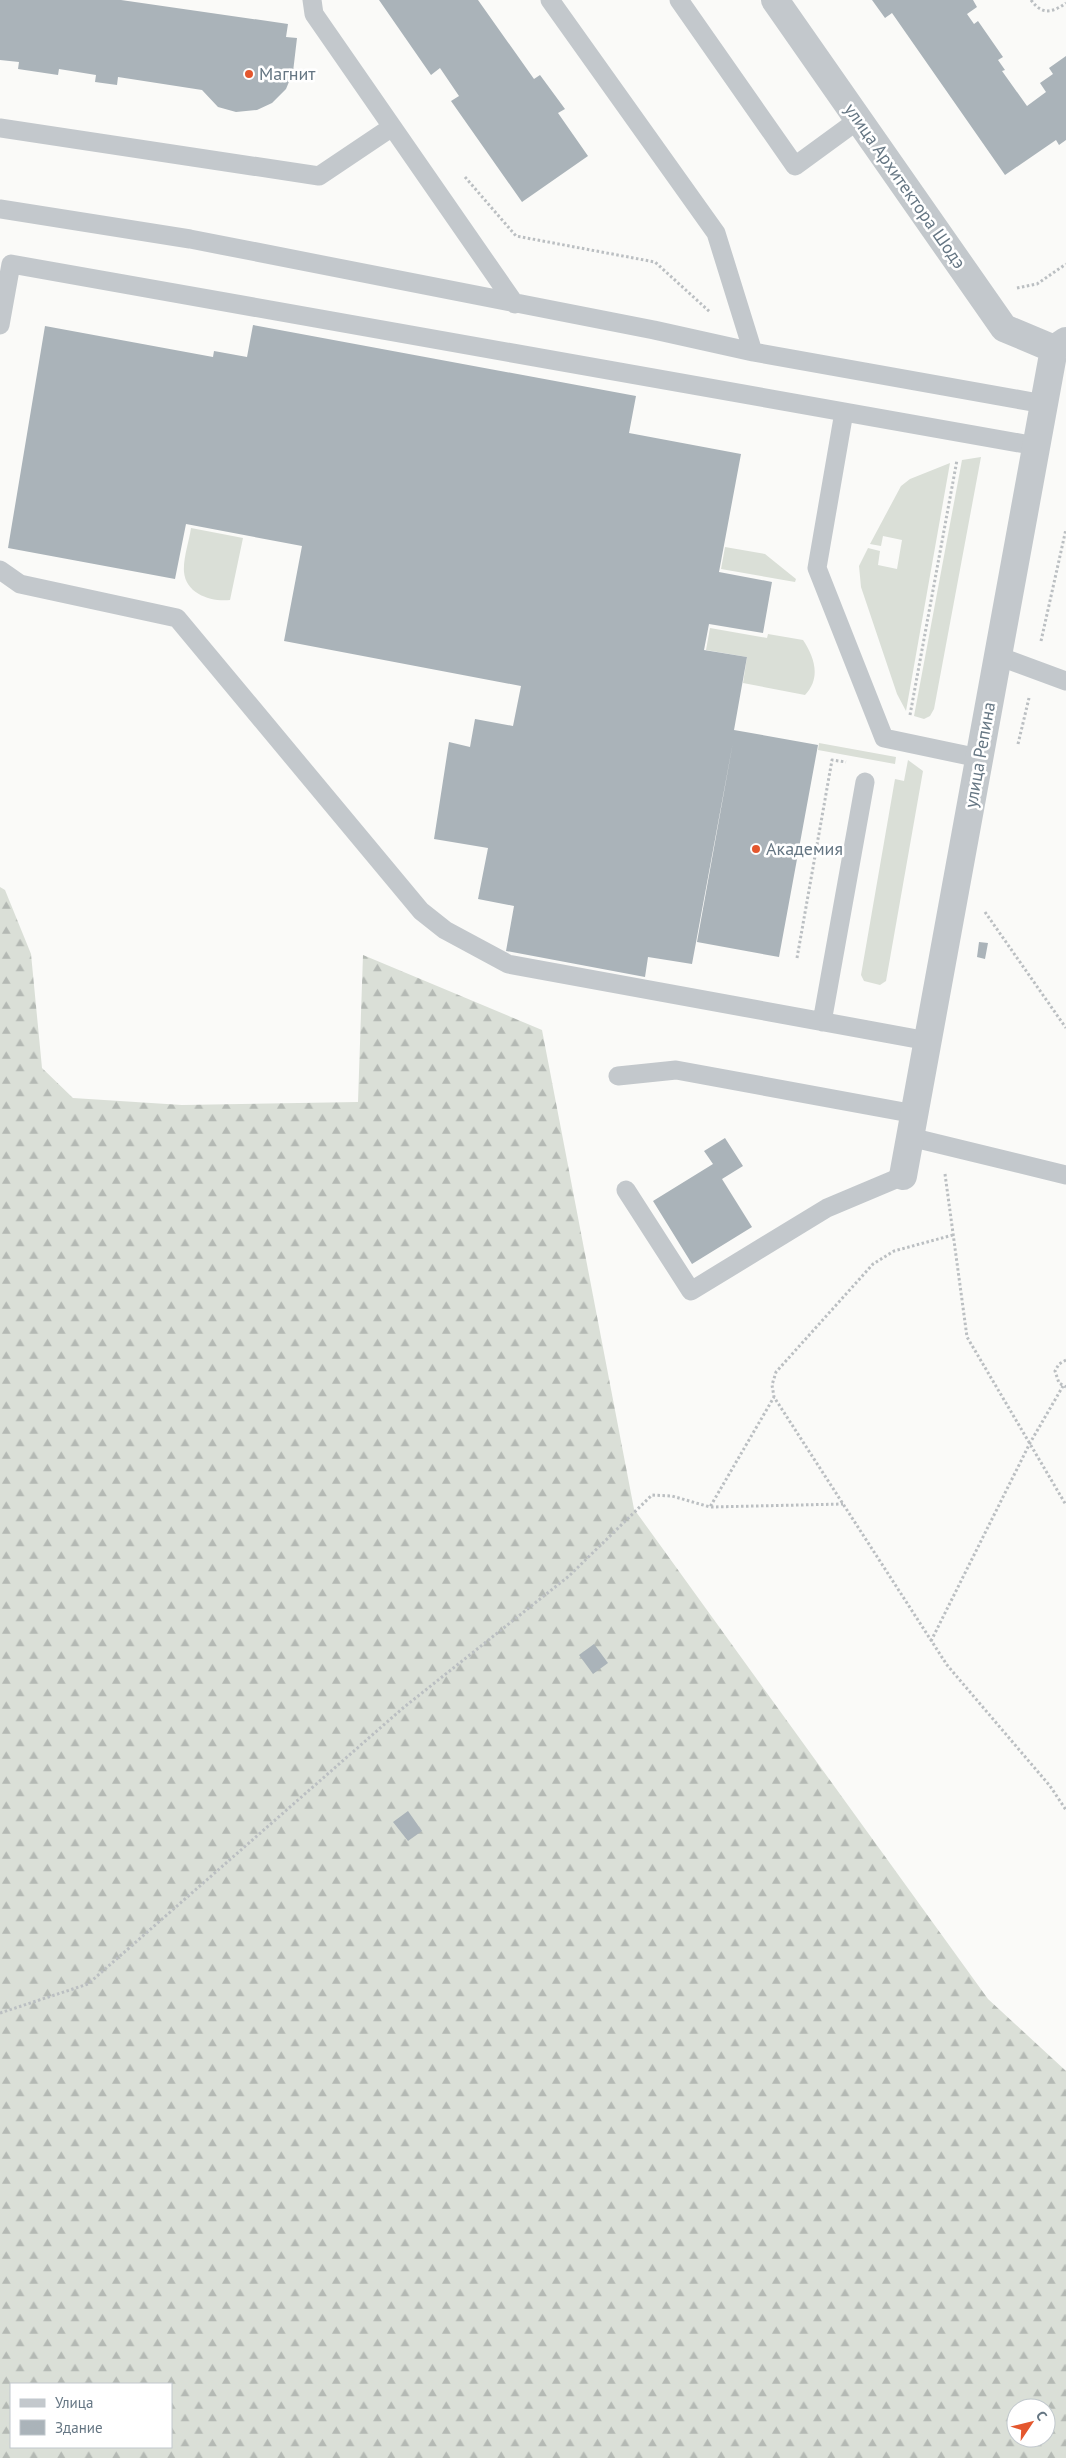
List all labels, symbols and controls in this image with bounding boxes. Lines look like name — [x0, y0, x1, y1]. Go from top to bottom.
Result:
place label: Магнит — [259, 62, 316, 85]
marker: Магнит — [243, 68, 255, 80]
street label: улица Архитектора Шодэ — [839, 98, 971, 273]
street label: улица Репина — [959, 700, 1000, 810]
place label: Академия — [766, 837, 843, 860]
marker: Академия — [750, 843, 762, 855]
legend — [10, 2383, 172, 2448]
text: Улица — [55, 2393, 93, 2412]
north arrow — [1006, 2398, 1056, 2448]
text: С — [1032, 2407, 1051, 2424]
text: Здание — [55, 2418, 103, 2437]

